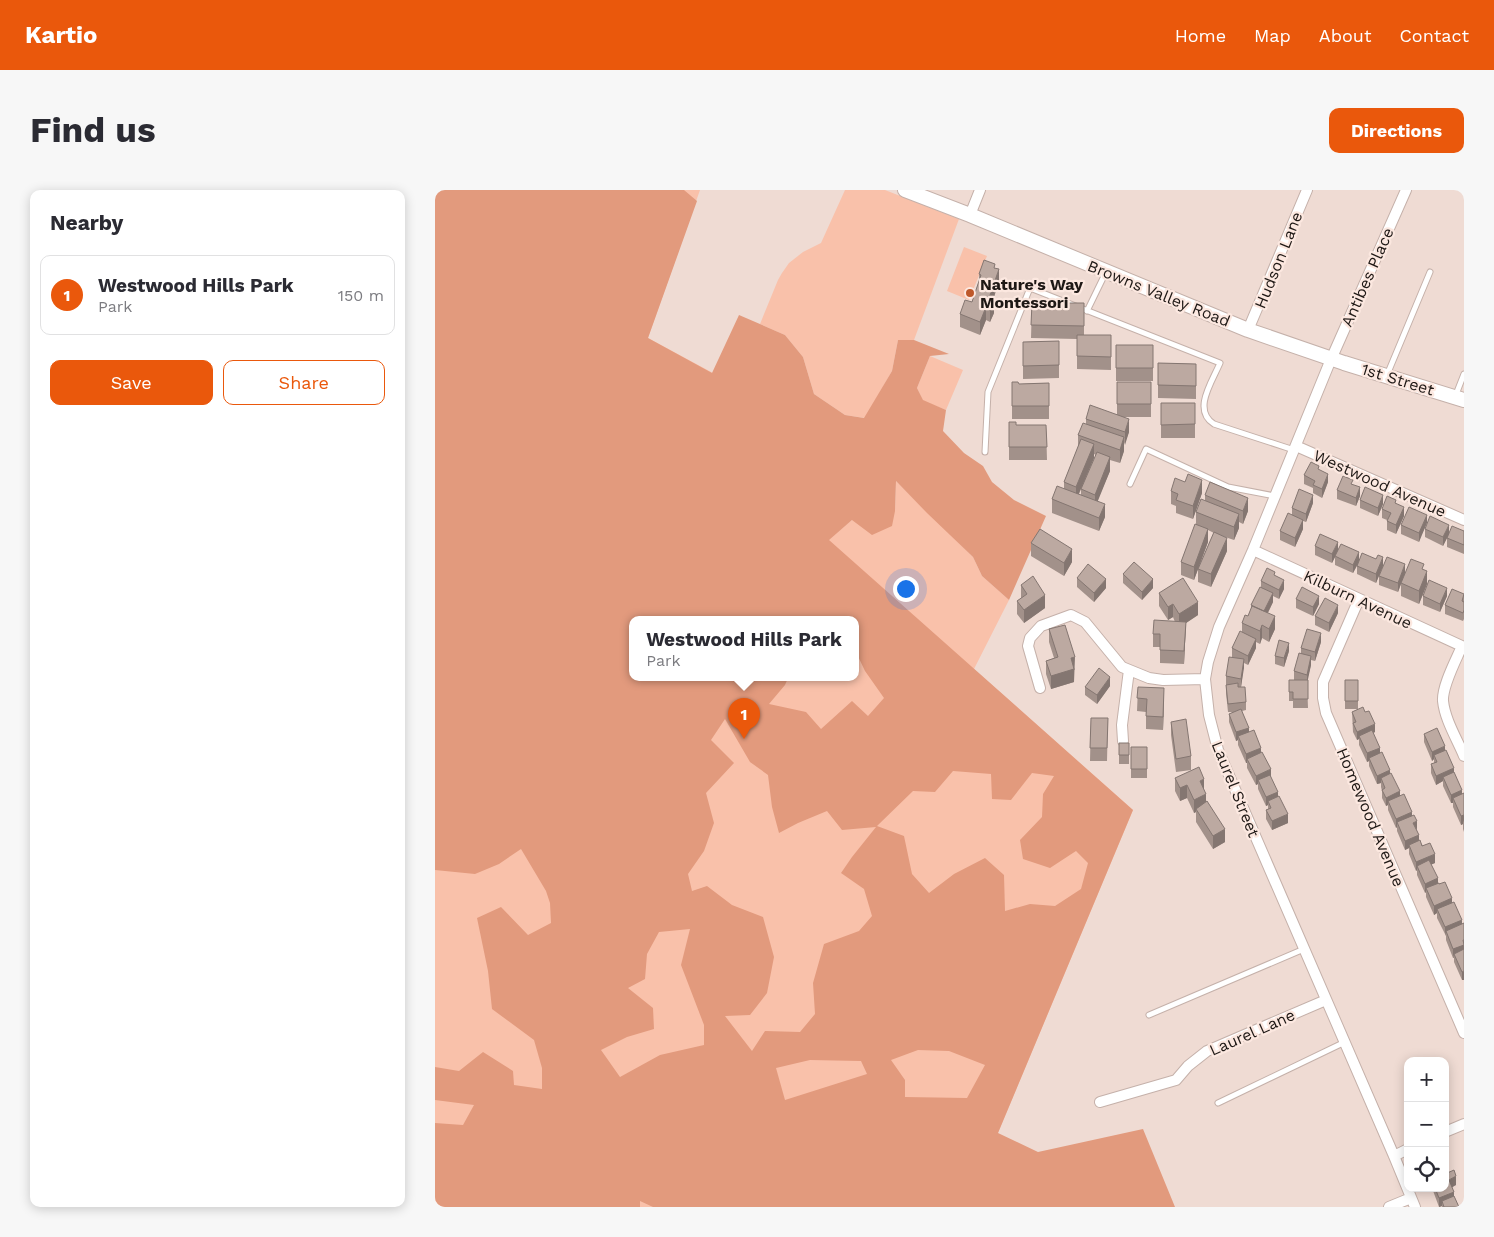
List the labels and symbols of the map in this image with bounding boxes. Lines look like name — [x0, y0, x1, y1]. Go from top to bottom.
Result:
street label: Hudson Lane — [1250, 209, 1307, 311]
street label: Antibes Place — [1337, 225, 1398, 330]
street label: Browns Valley Road — [1085, 256, 1233, 331]
place label: Nature's Way Montessori — [980, 275, 1084, 312]
marker: Nature's Way Montessori — [964, 287, 976, 299]
street label: 1st Street — [1359, 359, 1437, 400]
street label: Westwood Avenue — [1311, 446, 1449, 521]
street label: Kilburn Avenue — [1301, 566, 1415, 633]
your location — [893, 576, 919, 602]
pin: 1 — [728, 698, 760, 739]
street label: Laurel Street — [1208, 738, 1264, 840]
street label: Homewood Avenue — [1333, 745, 1408, 890]
street label: Laurel Lane — [1207, 1005, 1298, 1060]

